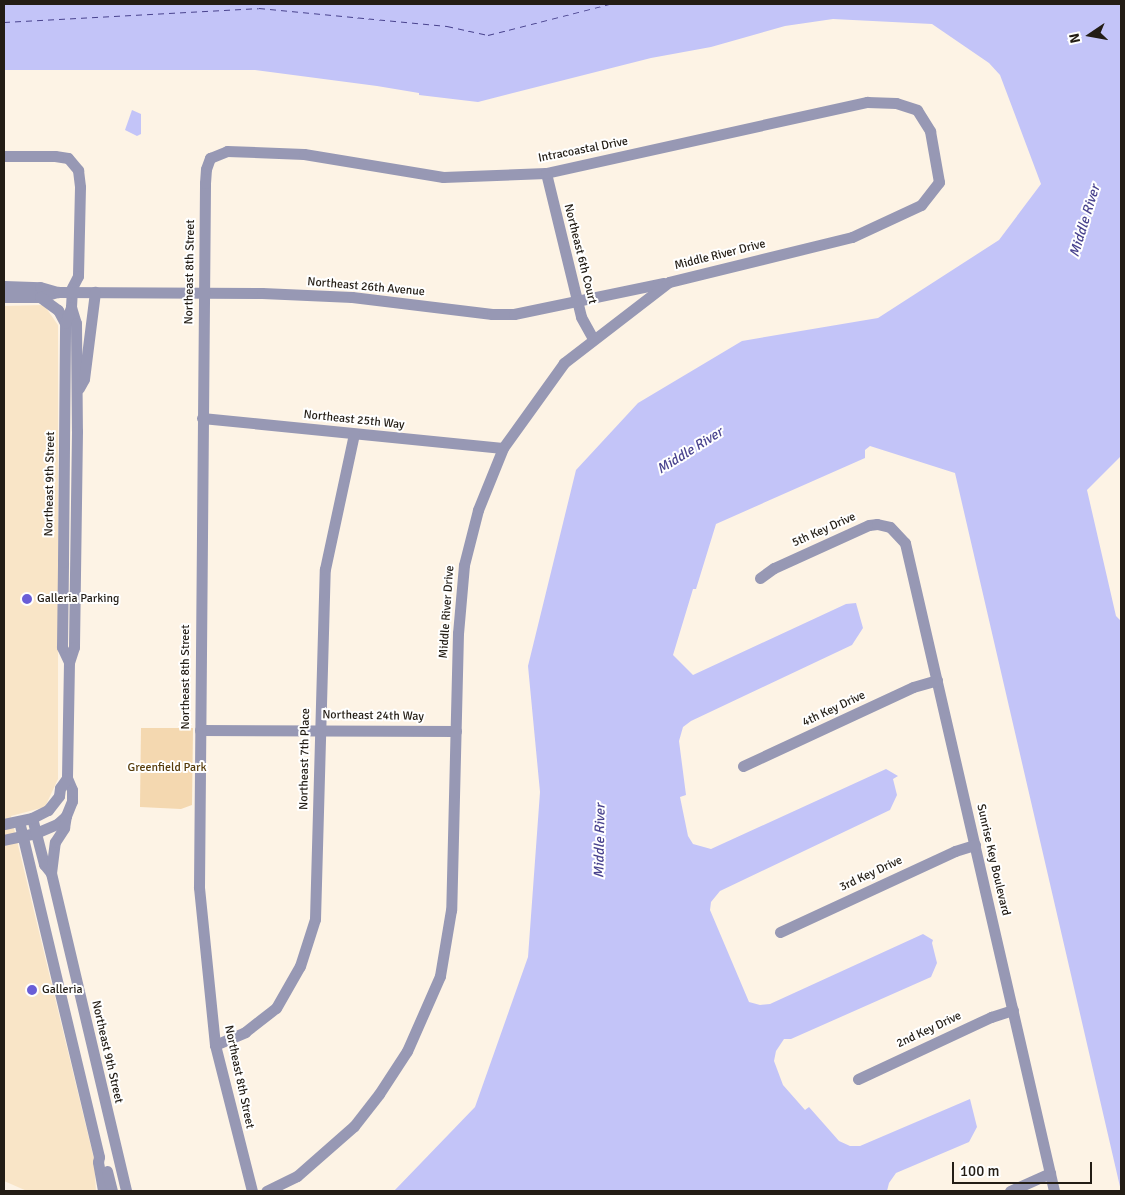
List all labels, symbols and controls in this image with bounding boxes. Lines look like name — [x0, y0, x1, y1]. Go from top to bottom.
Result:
north arrow — [1065, 10, 1115, 60]
text: N — [1066, 32, 1084, 45]
street label: Intracoastal Drive — [537, 134, 629, 166]
water label: Middle River — [1066, 183, 1104, 259]
street label: Northeast 6th Court — [561, 202, 599, 306]
street label: Northeast 8th Street — [182, 219, 198, 325]
street label: Middle River Drive — [673, 237, 767, 273]
street label: Northeast 26th Avenue — [307, 275, 425, 299]
street label: Northeast 25th Way — [303, 408, 405, 432]
water label: Middle River — [654, 424, 726, 478]
street label: Northeast 9th Street — [42, 431, 58, 537]
street label: 5th Key Drive — [790, 510, 858, 550]
street label: Middle River Drive — [437, 565, 457, 659]
place label: Galleria Parking — [37, 592, 119, 606]
marker: Galleria Parking — [21, 593, 33, 605]
street label: Northeast 8th Street — [179, 624, 193, 730]
street label: 4th Key Drive — [800, 688, 868, 730]
street label: Northeast 7th Place — [297, 708, 313, 810]
street label: Northeast 24th Way — [322, 708, 424, 724]
park label: Greenfield Park — [128, 761, 206, 775]
street label: Sunrise Key Boulevard — [973, 803, 1013, 917]
water label: Middle River — [591, 804, 609, 878]
street label: 3rd Key Drive — [837, 853, 905, 895]
place label: Galleria — [42, 983, 83, 997]
marker: Galleria — [26, 984, 38, 996]
street label: Northeast 9th Street — [88, 999, 126, 1105]
street label: 2nd Key Drive — [894, 1009, 964, 1051]
street label: Northeast 8th Street — [221, 1024, 257, 1130]
scale bar — [955, 1152, 1095, 1184]
text: 100 m — [960, 1162, 1000, 1180]

